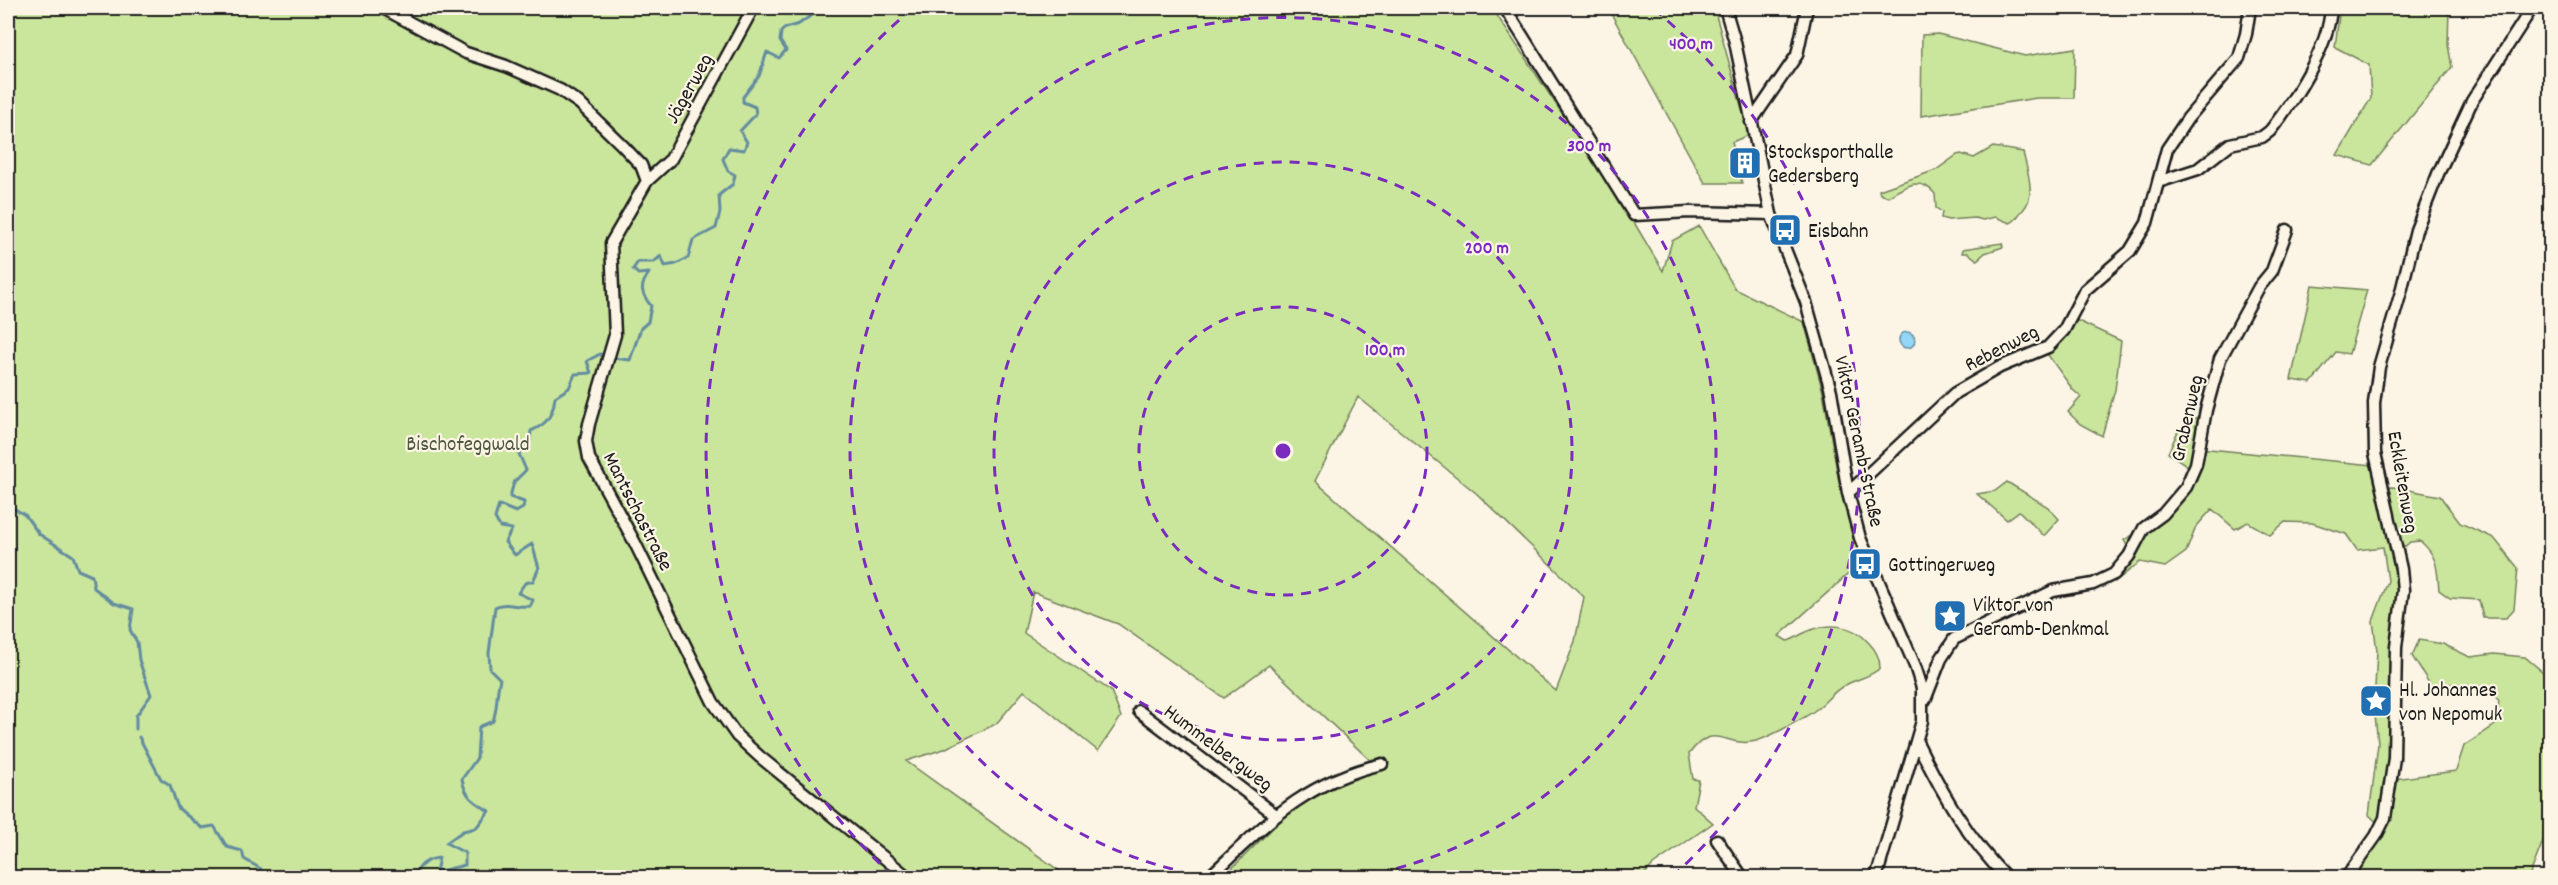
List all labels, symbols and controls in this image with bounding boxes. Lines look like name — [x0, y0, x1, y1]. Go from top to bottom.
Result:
text: 400 m — [1669, 33, 1713, 58]
street label: Jägerweg — [659, 49, 722, 130]
text: 300 m — [1567, 135, 1611, 160]
place label: Stocksporthalle Gedersberg — [1768, 139, 1894, 193]
building icon: Stocksporthalle Gedersberg — [1727, 145, 1763, 181]
bus stop icon: Eisbahn — [1767, 212, 1803, 248]
place label: Eisbahn — [1808, 218, 1868, 248]
text: 200 m — [1465, 237, 1509, 262]
street label: Rebenweg — [1960, 318, 2045, 381]
text: 100 m — [1365, 339, 1405, 364]
street label: Viktor Geramb-Straße — [1824, 353, 1890, 530]
street label: Grabenweg — [2164, 372, 2213, 465]
street label: Eckleitenweg — [2377, 429, 2425, 536]
park label: Bischofeggwald — [406, 431, 530, 461]
centre of rings — [1273, 441, 1293, 461]
street label: Mantschastraße — [593, 448, 679, 577]
bus stop icon: Gottingerweg — [1847, 546, 1883, 582]
place label: Gottingerweg — [1888, 552, 1995, 582]
place label: Viktor von Geramb-Denkmal — [1973, 592, 2109, 646]
place icon: Viktor von Geramb-Denkmal — [1932, 598, 1968, 634]
place label: Hl. Johannes von Nepomuk — [2399, 677, 2502, 731]
place icon: Hl. Johannes von Nepomuk — [2358, 683, 2394, 719]
street label: Hummelbergweg — [1156, 698, 1278, 801]

